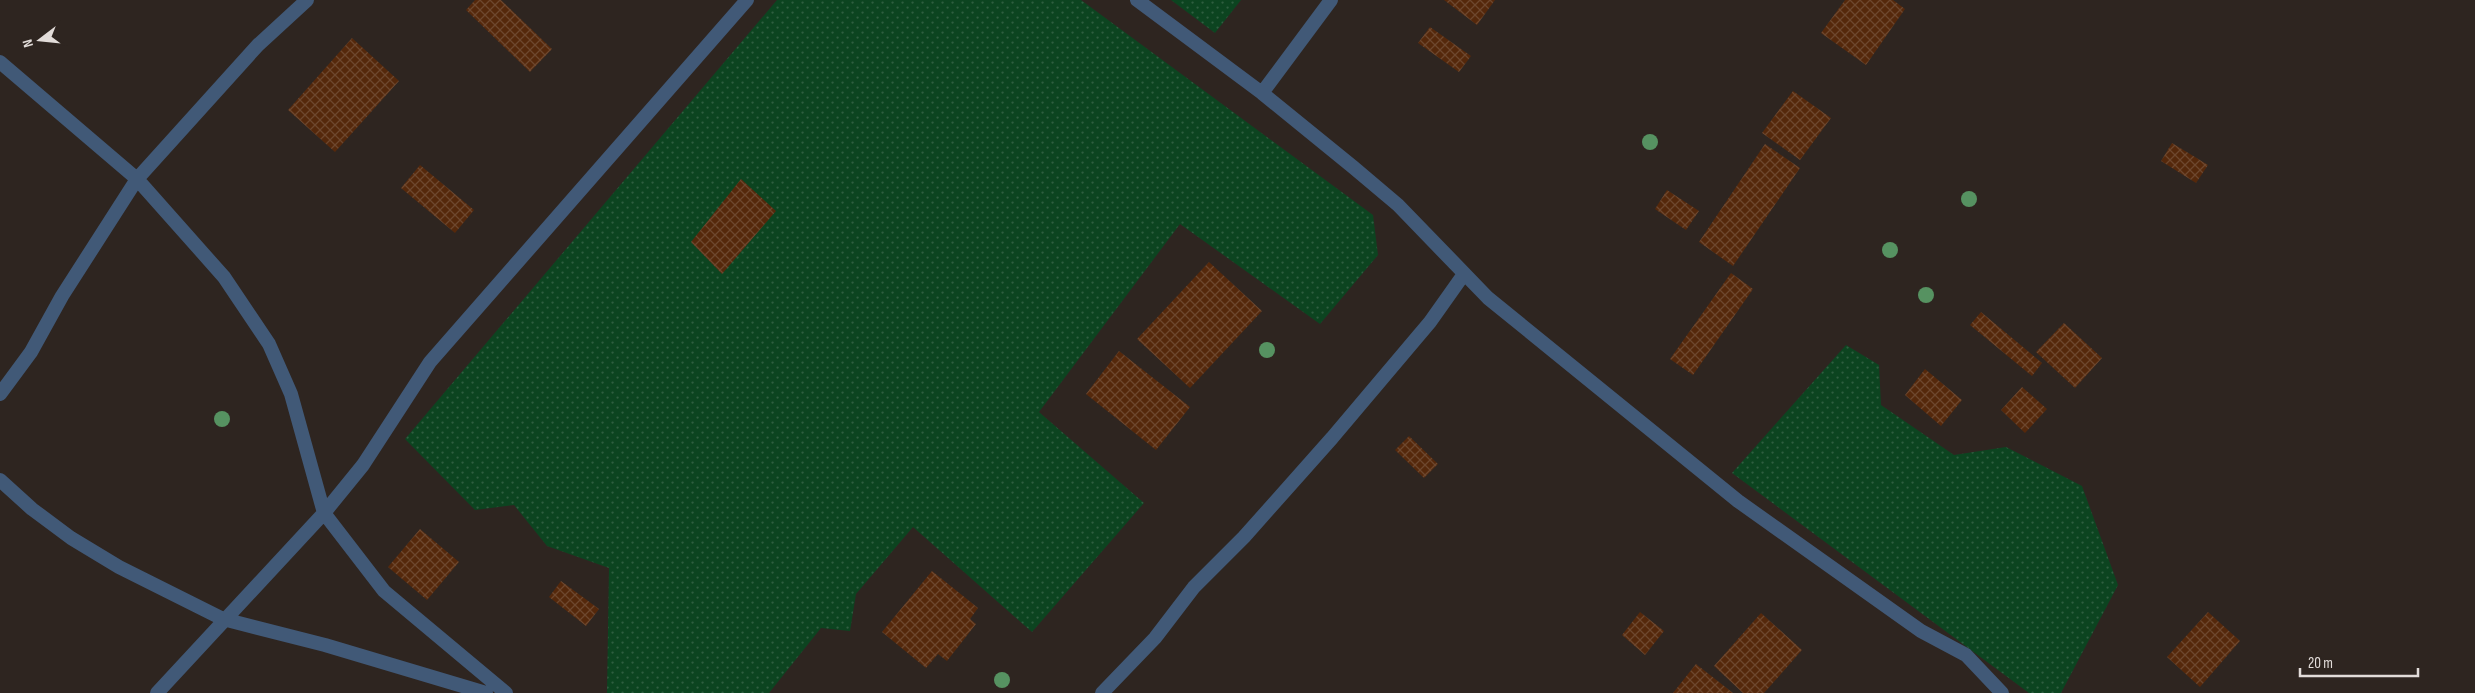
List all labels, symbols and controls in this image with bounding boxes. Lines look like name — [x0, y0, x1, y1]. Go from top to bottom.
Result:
north arrow — [15, 15, 65, 65]
text: N — [19, 38, 37, 49]
scale bar — [2300, 646, 2418, 678]
text: 20 m — [2308, 654, 2333, 673]

